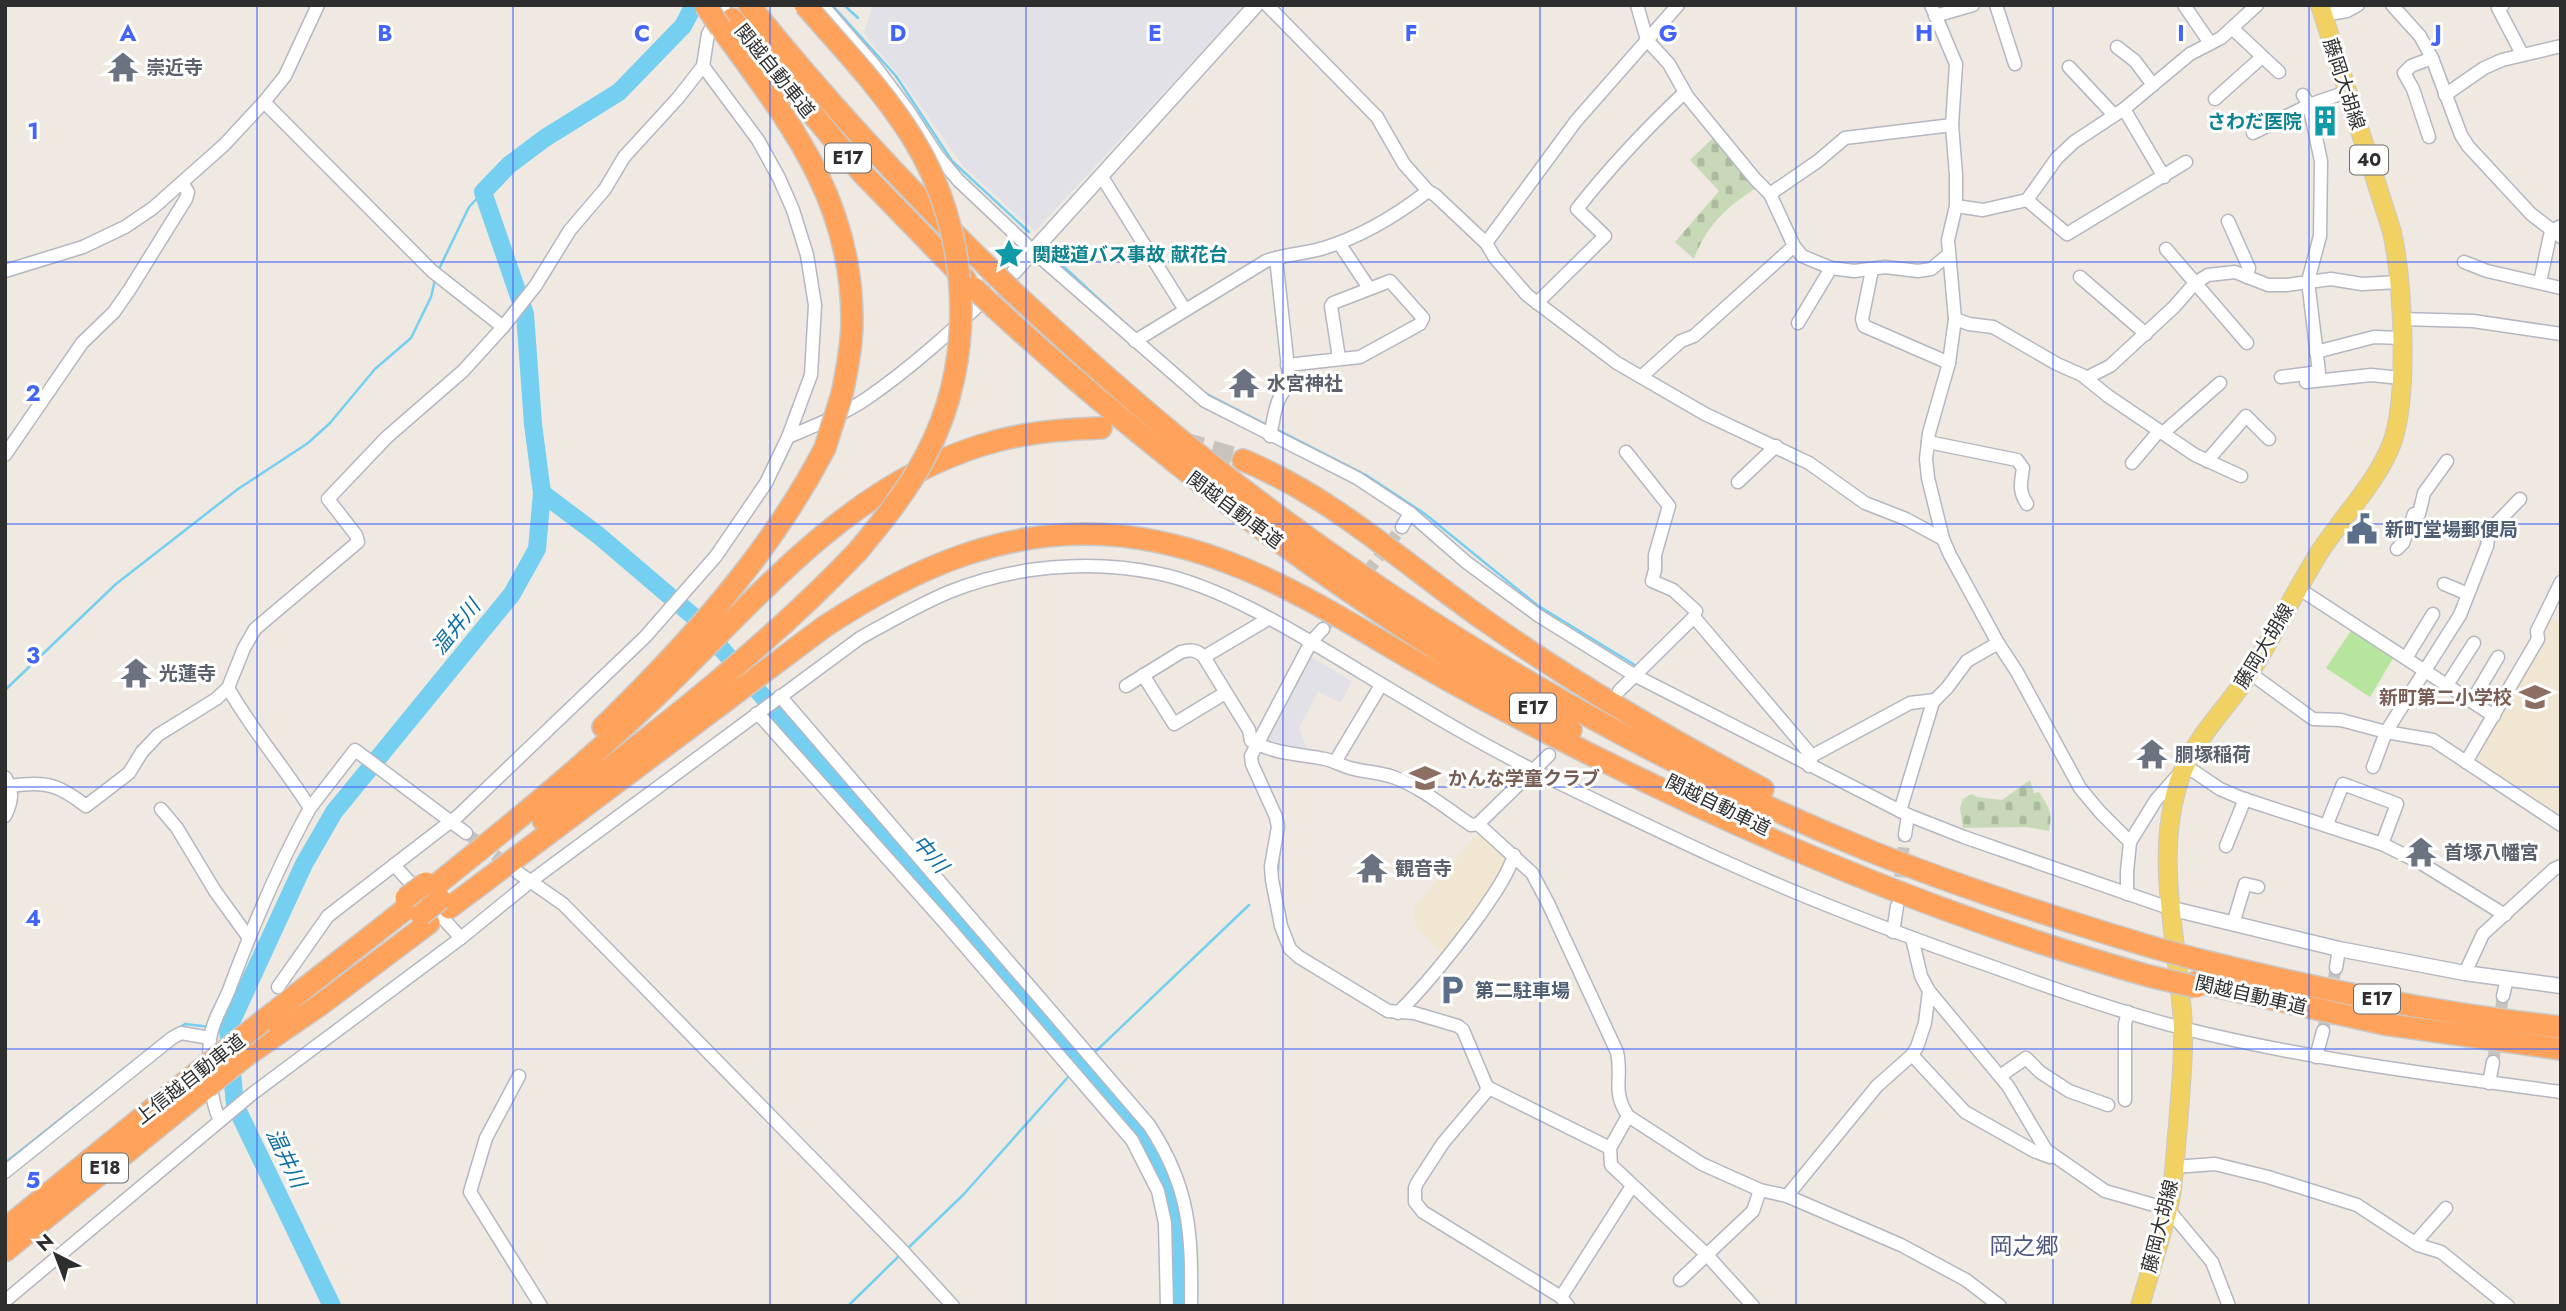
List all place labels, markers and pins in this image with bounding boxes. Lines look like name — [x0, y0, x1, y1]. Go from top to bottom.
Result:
temple icon: 崇近寺 — [106, 50, 140, 84]
place label: 崇近寺 — [146, 54, 203, 81]
building icon: さわだ医院 — [2308, 104, 2342, 138]
place label: さわだ医院 — [2207, 108, 2302, 135]
place icon: 関越道バス事故 献花台 — [992, 237, 1026, 271]
place label: 関越道バス事故 献花台 — [1032, 241, 1228, 268]
temple icon: 水宮神社 — [1227, 366, 1261, 400]
place label: 水宮神社 — [1267, 370, 1343, 397]
public building icon: 新町堂場郵便局 — [2345, 512, 2379, 546]
place label: 新町堂場郵便局 — [2385, 516, 2518, 543]
temple icon: 光蓮寺 — [119, 656, 153, 690]
place label: 光蓮寺 — [159, 660, 216, 687]
school or university icon: 新町第二小学校 — [2518, 680, 2552, 714]
place label: 新町第二小学校 — [2379, 684, 2512, 711]
temple icon: 胴塚稲荷 — [2135, 737, 2169, 771]
place label: 胴塚稲荷 — [2175, 741, 2251, 768]
school or university icon: かんな学童クラブ — [1408, 761, 1442, 795]
place label: かんな学童クラブ — [1448, 765, 1600, 792]
temple icon: 首塚八幡宮 — [2404, 835, 2438, 869]
place label: 首塚八幡宮 — [2444, 839, 2539, 866]
temple icon: 観音寺 — [1355, 851, 1389, 885]
place label: 観音寺 — [1395, 855, 1452, 882]
parking icon: 第二駐車場 — [1435, 973, 1469, 1007]
place label: 第二駐車場 — [1475, 977, 1570, 1004]

